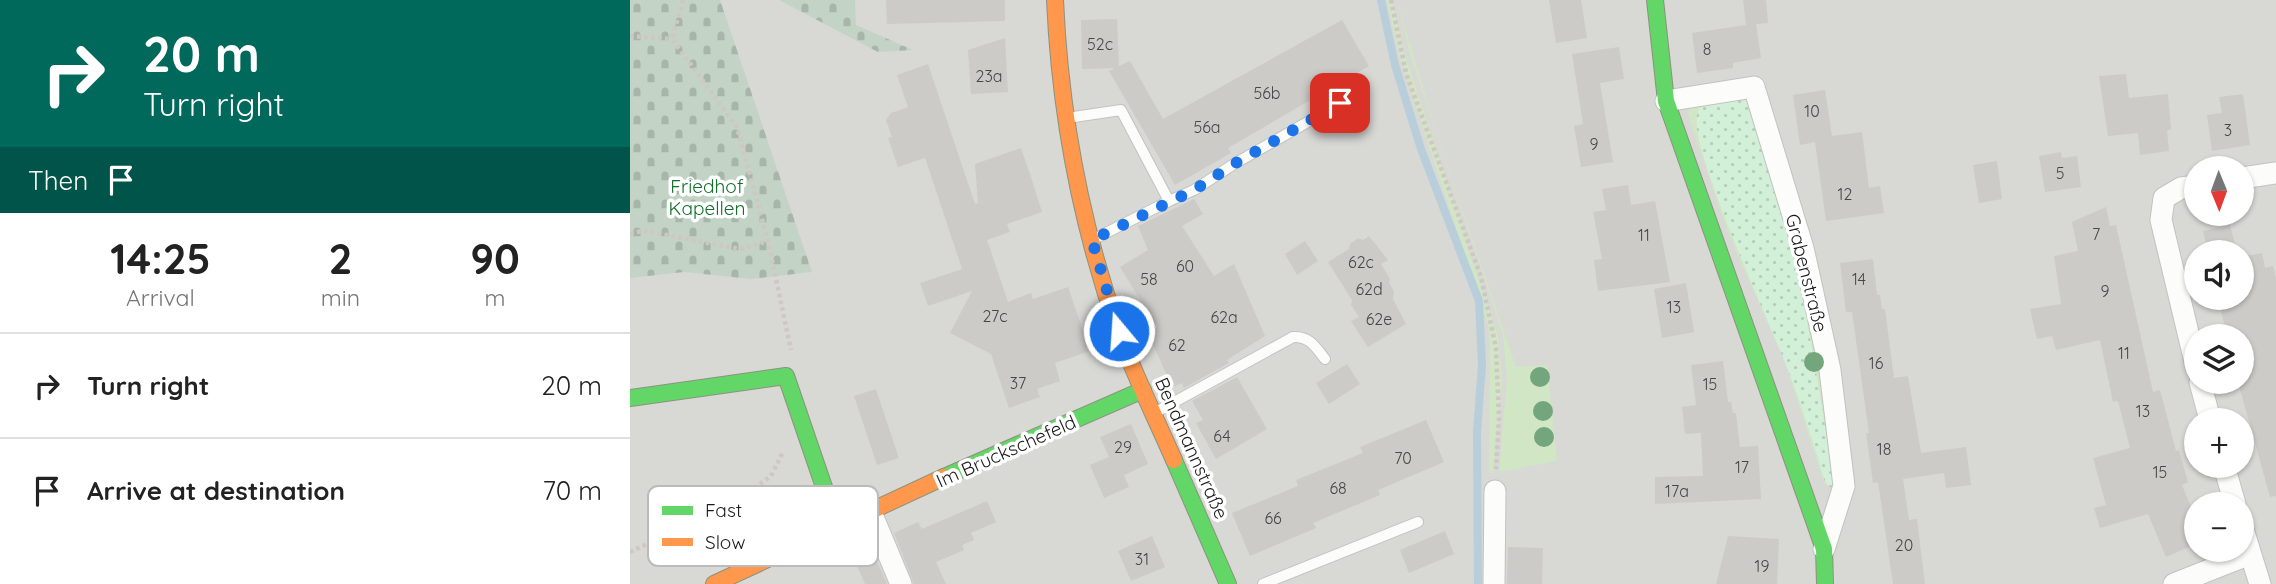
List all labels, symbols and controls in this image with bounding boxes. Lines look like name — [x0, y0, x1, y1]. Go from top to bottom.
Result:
text: 20 m — [143, 23, 260, 84]
icon: right — [28, 28, 119, 119]
house number: 52c — [1087, 34, 1113, 54]
house number: 8 — [1703, 39, 1711, 59]
house number: 23a — [976, 66, 1002, 86]
pin — [1310, 73, 1370, 133]
house number: 56b — [1253, 83, 1281, 103]
text: Turn right — [143, 84, 284, 124]
icon: arrive — [1321, 84, 1359, 122]
house number: 10 — [1804, 101, 1820, 121]
house number: 56a — [1193, 117, 1221, 137]
house number: 3 — [2224, 120, 2232, 140]
house number: 9 — [1590, 134, 1599, 154]
north arrow — [2184, 156, 2254, 226]
map controls — [2184, 156, 2254, 562]
icon: arrive — [102, 161, 140, 199]
house number: 5 — [2056, 163, 2064, 183]
text: Then — [28, 164, 88, 197]
park label: Friedhof Kapellen — [669, 174, 745, 220]
house number: 12 — [1838, 184, 1853, 204]
street label: Grabenstraße — [1781, 211, 1833, 335]
house number: 7 — [2092, 224, 2100, 244]
house number: 11 — [1638, 225, 1650, 245]
text: 14:25 — [110, 232, 211, 285]
text: 2 — [328, 232, 352, 285]
text: 90 — [470, 232, 520, 285]
button: sound — [2184, 240, 2254, 310]
house number: 62c — [1348, 252, 1374, 272]
house number: 60 — [1176, 256, 1194, 276]
house number: 58 — [1140, 269, 1158, 289]
house number: 14 — [1852, 269, 1866, 289]
house number: 62d — [1355, 279, 1383, 299]
house number: 9 — [2101, 281, 2110, 301]
text: Arrival — [126, 283, 195, 312]
text: min — [321, 283, 360, 312]
text: m — [485, 283, 505, 312]
position arrow — [1082, 294, 1156, 368]
house number: 13 — [1667, 297, 1681, 317]
house number: 27c — [982, 306, 1008, 326]
house number: 62a — [1210, 307, 1238, 327]
house number: 62e — [1366, 309, 1392, 329]
button: layers — [2184, 324, 2254, 394]
house number: 62 — [1168, 335, 1186, 355]
house number: 11 — [2118, 343, 2130, 363]
house number: 16 — [1869, 353, 1884, 373]
icon: right — [28, 367, 66, 405]
text: Turn right — [87, 369, 209, 402]
text: 20 m — [541, 369, 602, 402]
house number: 37 — [1010, 373, 1026, 393]
street label: Bendmannstraße — [1150, 373, 1234, 523]
house number: 15 — [1703, 374, 1717, 394]
house number: 13 — [2136, 401, 2150, 421]
button: + — [2184, 408, 2254, 478]
street label: Im Bruckschefeld — [932, 409, 1080, 493]
house number: 64 — [1213, 426, 1231, 446]
house number: 29 — [1114, 437, 1132, 457]
house number: 18 — [1877, 439, 1891, 459]
house number: 70 — [1394, 448, 1412, 468]
house number: 17 — [1735, 457, 1749, 477]
house number: 15 — [2153, 462, 2167, 482]
icon: arrive — [28, 472, 66, 510]
text: Arrive at destination — [87, 474, 345, 507]
text: 70 m — [542, 474, 602, 507]
house number: 68 — [1329, 478, 1347, 498]
house number: 17a — [1665, 481, 1689, 501]
legend — [648, 486, 878, 566]
button: − — [2184, 492, 2254, 562]
text: Fast — [705, 498, 742, 522]
house number: 66 — [1264, 508, 1282, 528]
text: Slow — [705, 530, 746, 554]
house number: 20 — [1895, 535, 1913, 555]
house number: 31 — [1135, 549, 1149, 569]
house number: 19 — [1755, 556, 1769, 576]

